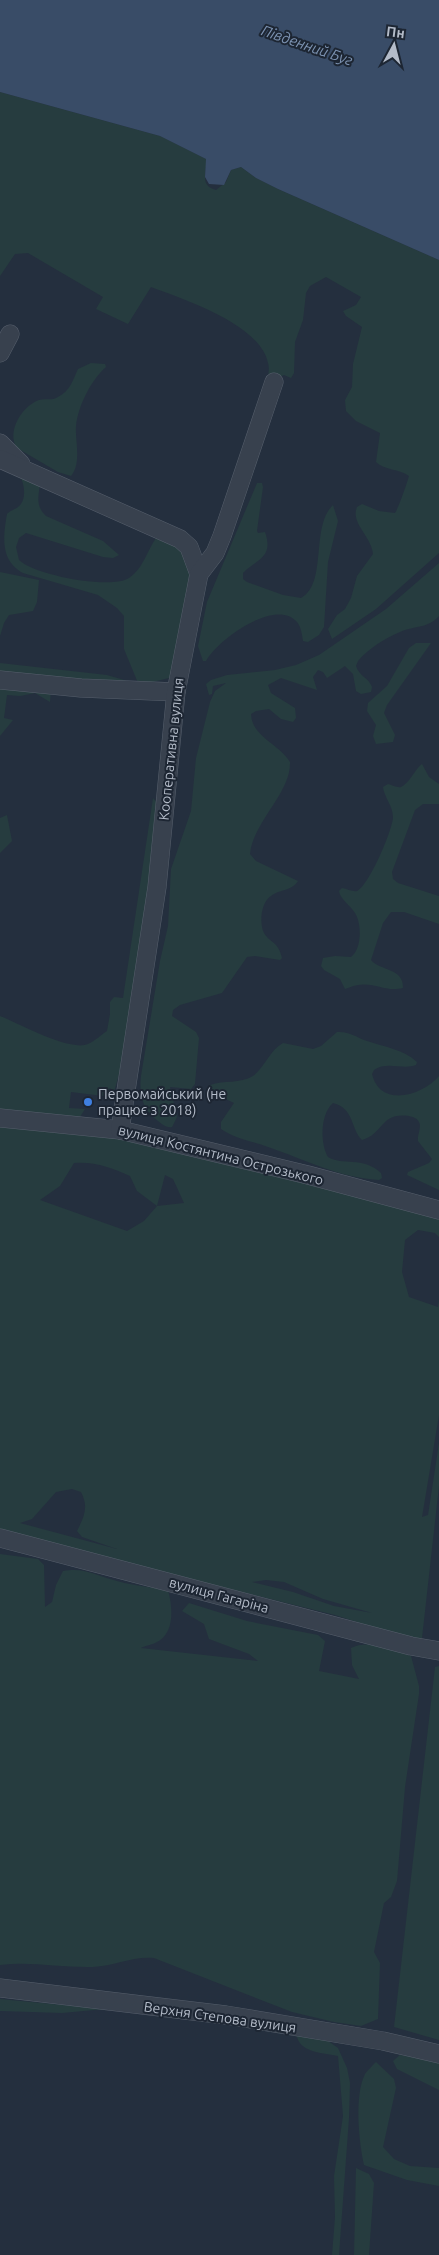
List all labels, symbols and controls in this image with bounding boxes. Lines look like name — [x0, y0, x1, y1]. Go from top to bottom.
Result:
north arrow — [369, 20, 419, 70]
water label: Південний Буг — [259, 21, 355, 69]
text: Пн — [385, 23, 406, 41]
street label: Кооперативна вулиця — [156, 677, 186, 821]
place label: Первомайський (не працює з 2018) — [98, 1086, 226, 1118]
marker: Первомайський (не працює з 2018) — [82, 1096, 94, 1108]
street label: вулиця Костянтина Острозького — [117, 1122, 325, 1188]
street label: вулиця Гагаріна — [168, 1574, 270, 1616]
street label: Верхня Степова вулиця — [143, 1998, 297, 2036]

